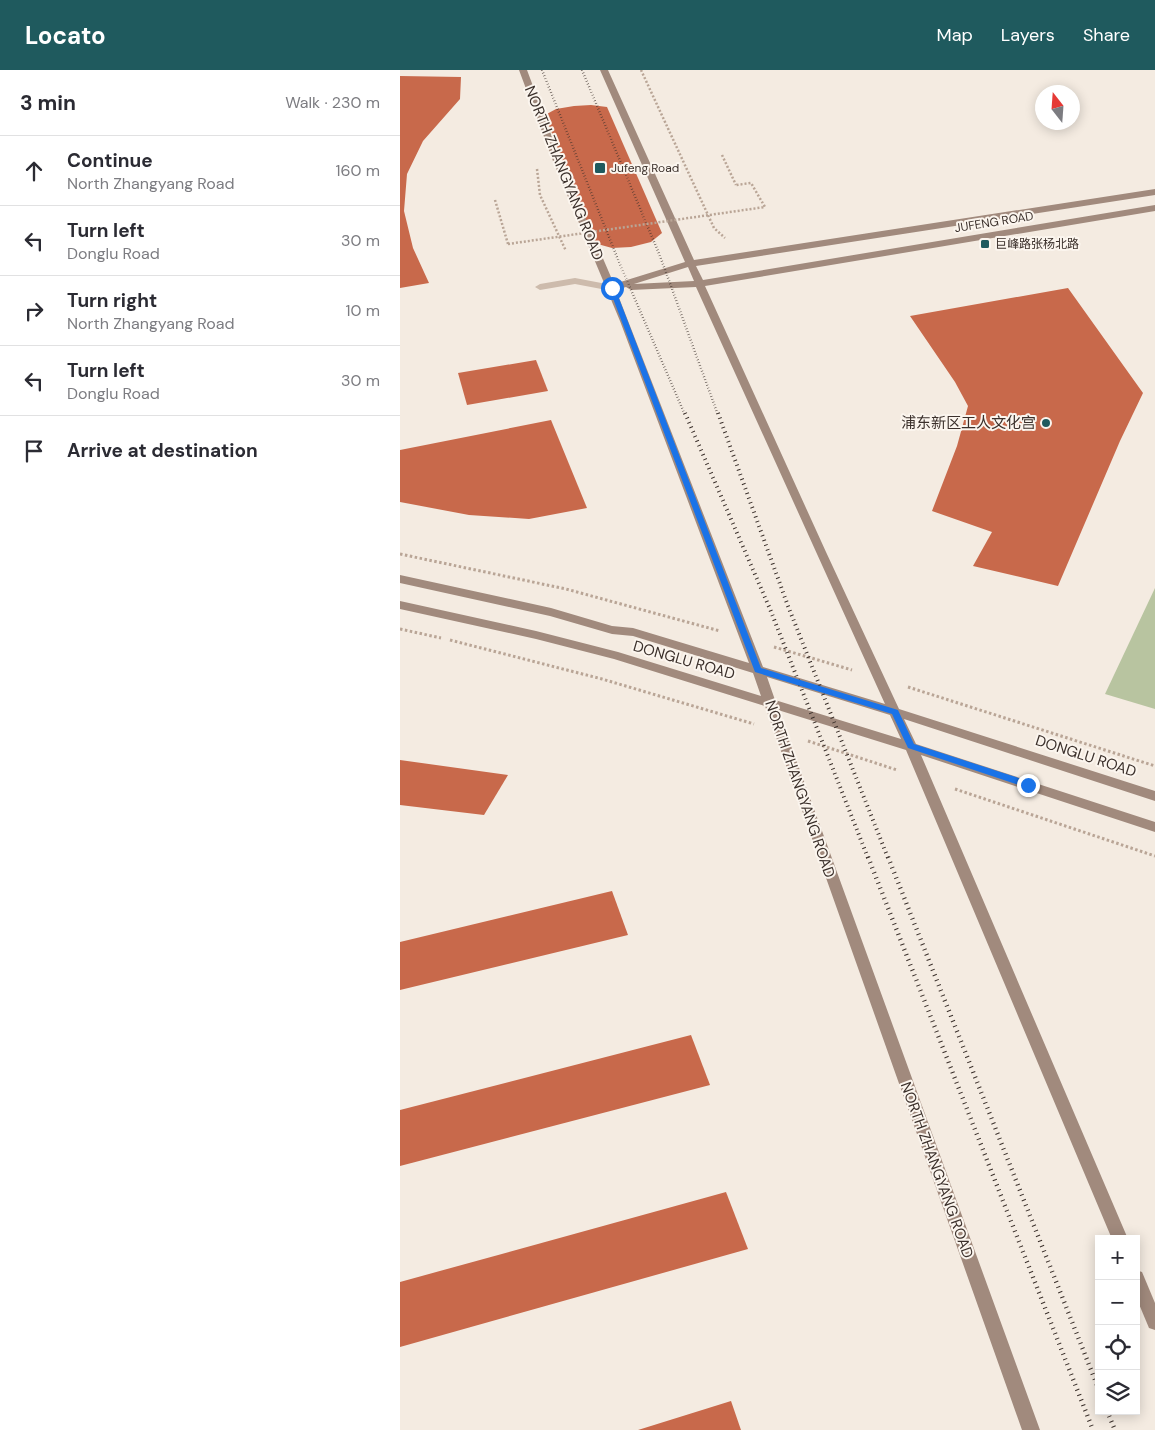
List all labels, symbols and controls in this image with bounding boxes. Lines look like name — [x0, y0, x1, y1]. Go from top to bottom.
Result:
text: Locato — [25, 20, 106, 51]
text: Map — [937, 23, 973, 47]
text: Layers — [1001, 23, 1055, 47]
text: Share — [1083, 23, 1130, 47]
street label: NORTH ZHANGYANG ROAD — [520, 83, 608, 263]
north arrow — [1035, 85, 1080, 130]
text: 3 min — [20, 89, 76, 117]
text: Walk · 230 m — [285, 92, 380, 113]
text: Continue — [67, 148, 153, 173]
icon: ahead — [20, 157, 48, 185]
text: 160 m — [336, 160, 380, 181]
place label: Jufeng Road — [611, 160, 679, 176]
marker: Jufeng Road — [593, 161, 607, 175]
text: North Zhangyang Road — [67, 173, 235, 194]
street label: JUFENG ROAD — [953, 208, 1035, 236]
text: Turn left — [67, 218, 145, 243]
icon: left — [20, 227, 48, 255]
text: 30 m — [341, 230, 380, 251]
place label: 巨峰路张杨北路 — [995, 236, 1079, 252]
marker: 巨峰路张杨北路 — [979, 238, 991, 250]
text: Donglu Road — [67, 243, 160, 264]
route start — [601, 277, 624, 300]
text: Turn right — [67, 288, 157, 313]
icon: right — [20, 297, 48, 325]
text: 10 m — [346, 300, 380, 321]
text: North Zhangyang Road — [67, 313, 235, 334]
text: Turn left — [67, 358, 145, 383]
icon: left — [20, 367, 48, 395]
text: 30 m — [341, 370, 380, 391]
text: Donglu Road — [67, 383, 160, 404]
place label: 浦东新区工人文化宫 — [901, 413, 1036, 433]
marker: 浦东新区工人文化宫 — [1040, 417, 1052, 429]
icon: arrive — [20, 437, 48, 465]
text: Arrive at destination — [67, 438, 258, 463]
street label: DONGLU ROAD — [631, 636, 737, 684]
street label: NORTH ZHANGYANG ROAD — [760, 698, 840, 880]
street label: DONGLU ROAD — [1033, 730, 1139, 782]
route end — [1017, 774, 1040, 797]
street label: NORTH ZHANGYANG ROAD — [896, 1079, 978, 1261]
map controls — [1095, 1235, 1140, 1415]
button: + — [1095, 1235, 1140, 1280]
button: − — [1095, 1280, 1140, 1325]
button: locate — [1095, 1325, 1140, 1370]
button: layers — [1095, 1370, 1140, 1415]

